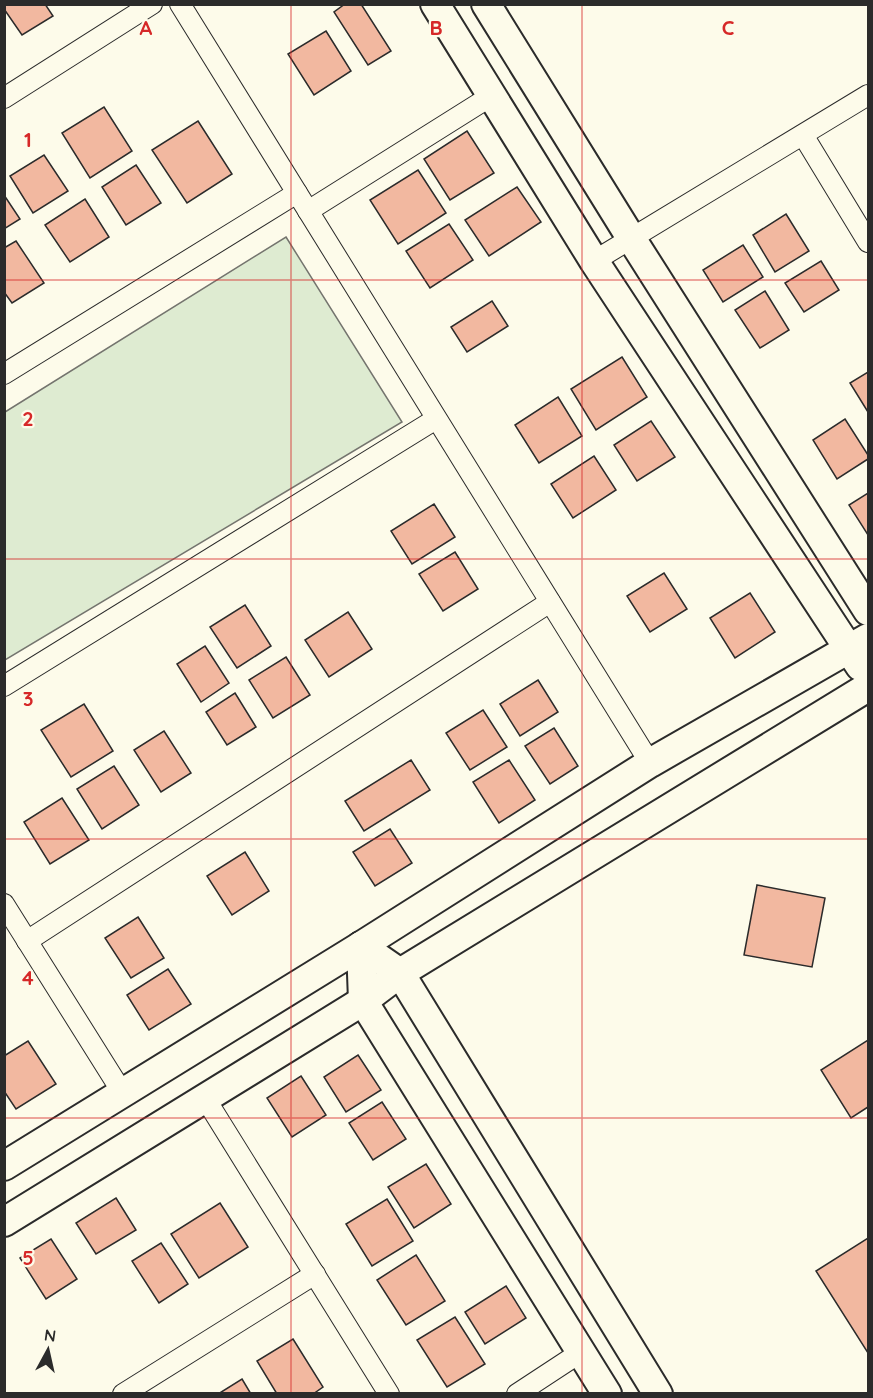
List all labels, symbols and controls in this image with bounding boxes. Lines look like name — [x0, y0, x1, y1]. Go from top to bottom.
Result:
text: A — [140, 15, 153, 40]
text: B — [429, 15, 443, 40]
text: C — [722, 15, 735, 40]
text: 1 — [24, 127, 32, 152]
text: 2 — [22, 406, 34, 431]
text: 3 — [23, 686, 33, 711]
text: 4 — [22, 965, 34, 990]
text: 5 — [22, 1245, 34, 1270]
north arrow — [18, 1320, 78, 1380]
text: N — [43, 1324, 57, 1346]

